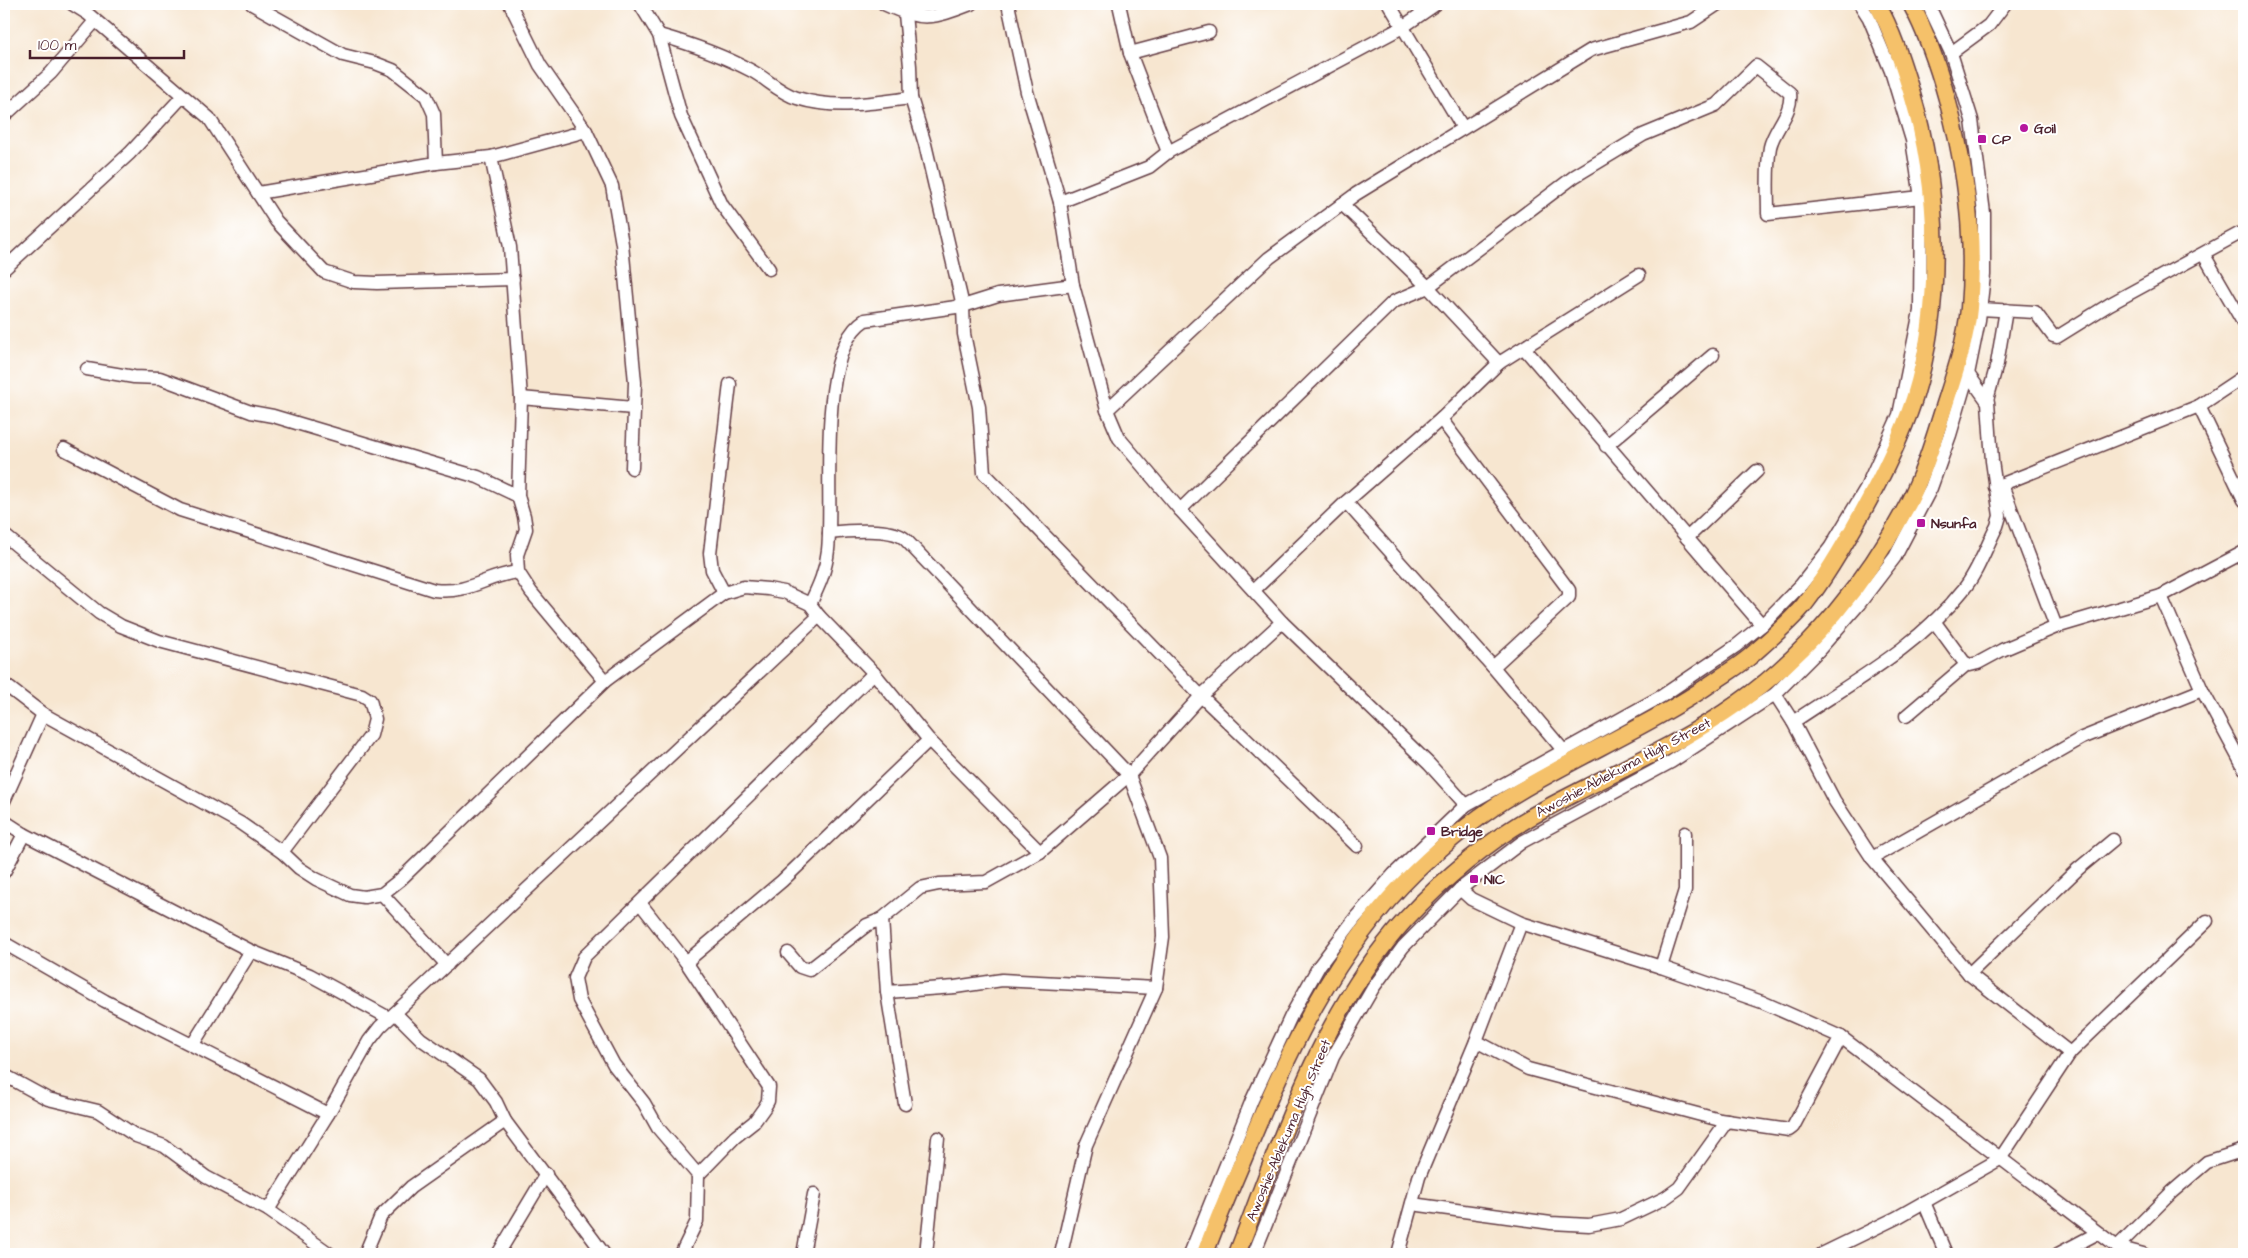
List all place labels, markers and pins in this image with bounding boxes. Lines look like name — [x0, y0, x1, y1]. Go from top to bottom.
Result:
place label: Goil — [2034, 119, 2057, 139]
marker: Goil — [2018, 122, 2030, 134]
place label: CP — [1992, 130, 2011, 150]
marker: CP — [1976, 133, 1988, 145]
place label: Nsunfa — [1931, 514, 1977, 534]
marker: Nsunfa — [1915, 517, 1927, 529]
place label: Bridge — [1441, 822, 1483, 843]
marker: Bridge — [1425, 825, 1437, 837]
place label: NIC — [1484, 870, 1505, 890]
marker: NIC — [1468, 873, 1480, 885]

